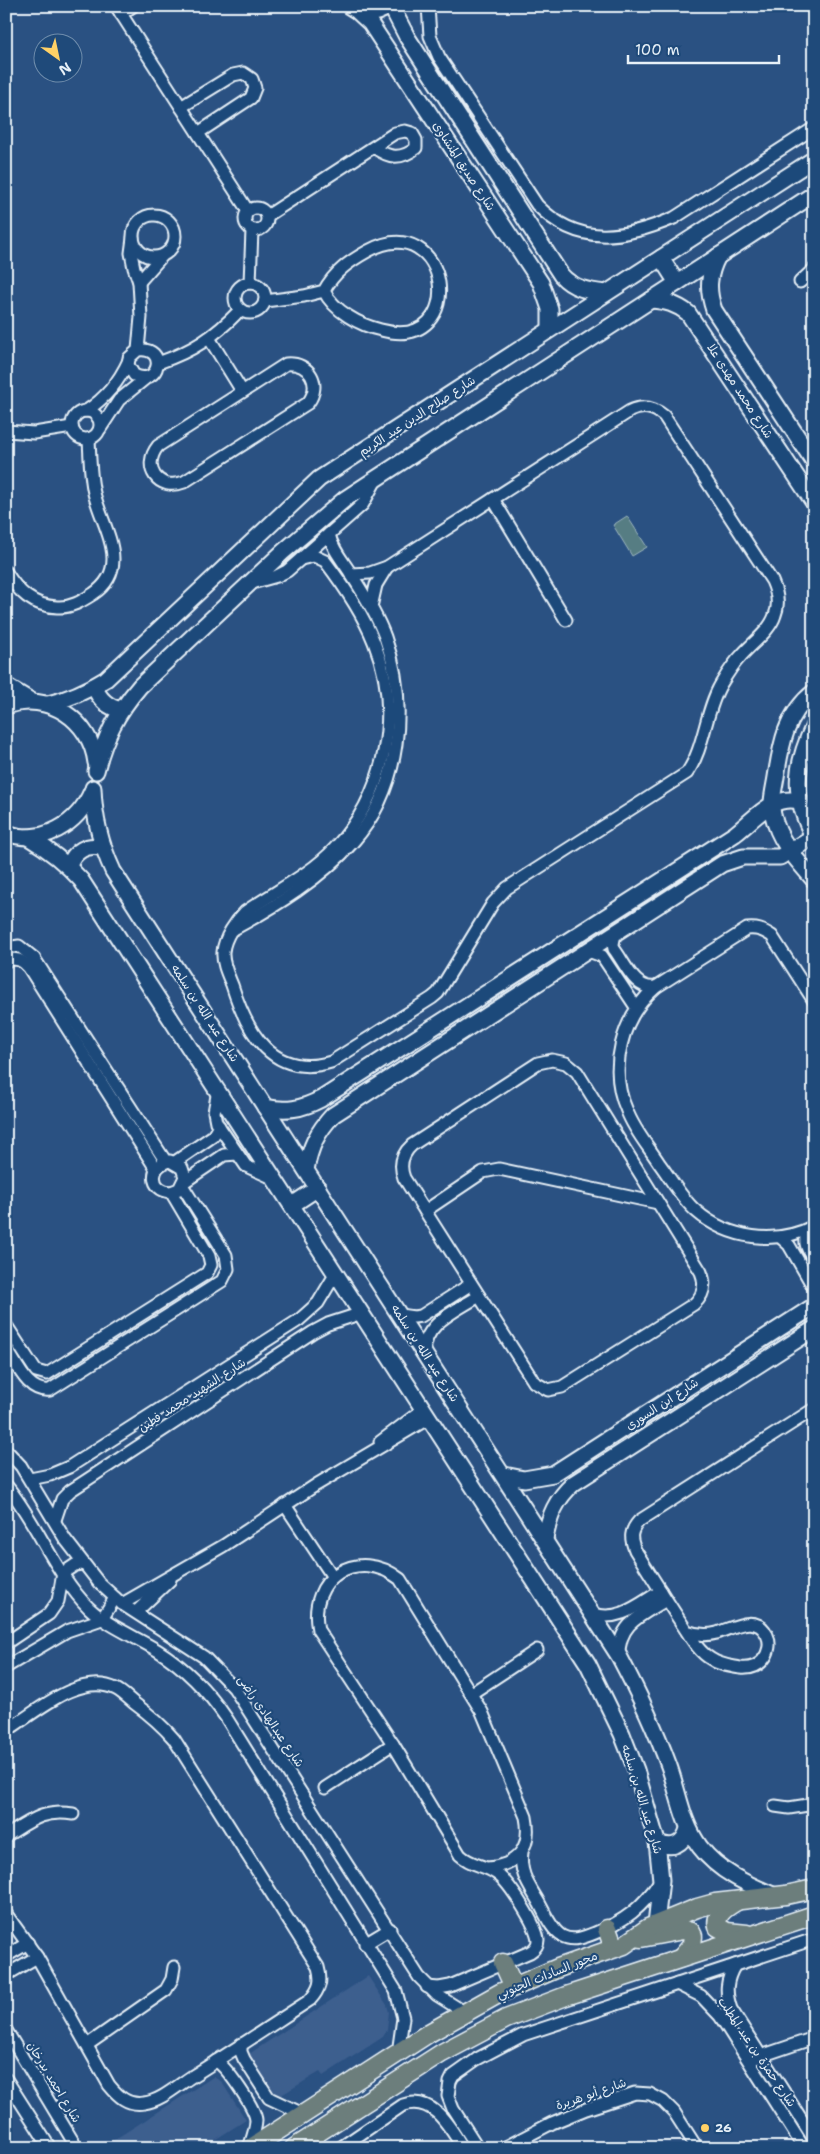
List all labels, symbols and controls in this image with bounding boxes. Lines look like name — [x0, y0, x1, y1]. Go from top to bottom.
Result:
north arrow — [32, 32, 82, 82]
scale bar — [628, 32, 779, 64]
text: 100 m — [635, 40, 680, 60]
text: N — [56, 58, 75, 79]
street label: شارع صديق المنشاوى — [428, 118, 499, 214]
street label: شارع محمد مهدى علا — [702, 340, 777, 442]
street label: شارع صلاح الدين عبد الكريم — [355, 372, 479, 461]
street label: شارع عبد الله بن سلمه — [166, 961, 243, 1066]
street label: شارع عبد الله بن سلمه — [386, 1301, 463, 1406]
street label: شارع الشهيد محمد فطين — [135, 1354, 249, 1437]
street label: شارع ابن السورى — [623, 1374, 702, 1434]
street label: شارع عبدالهادى راضى — [233, 1672, 308, 1771]
street label: شارع عبد الله بن سلمه — [617, 1742, 666, 1856]
street label: محور السادات الجنوبي — [494, 1947, 601, 2005]
street label: شارع حمزة بن عبد المطلب — [713, 1994, 800, 2111]
street label: شارع احمد بدرخان — [23, 2038, 85, 2126]
street label: شارع أبو هريرة — [554, 2074, 629, 2114]
place label: 26 — [715, 2120, 732, 2136]
marker: 26 — [699, 2122, 711, 2134]

